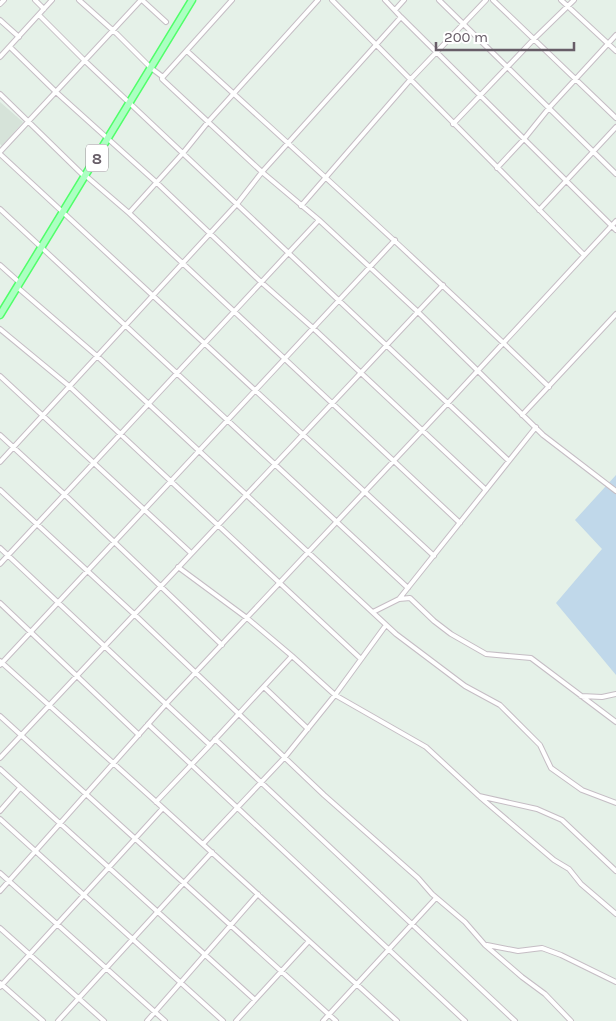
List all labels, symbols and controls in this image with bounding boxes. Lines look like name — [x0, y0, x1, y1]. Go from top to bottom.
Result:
scale bar — [436, 20, 574, 52]
text: 200 m — [444, 28, 488, 46]
road number: 8 — [86, 144, 108, 172]

